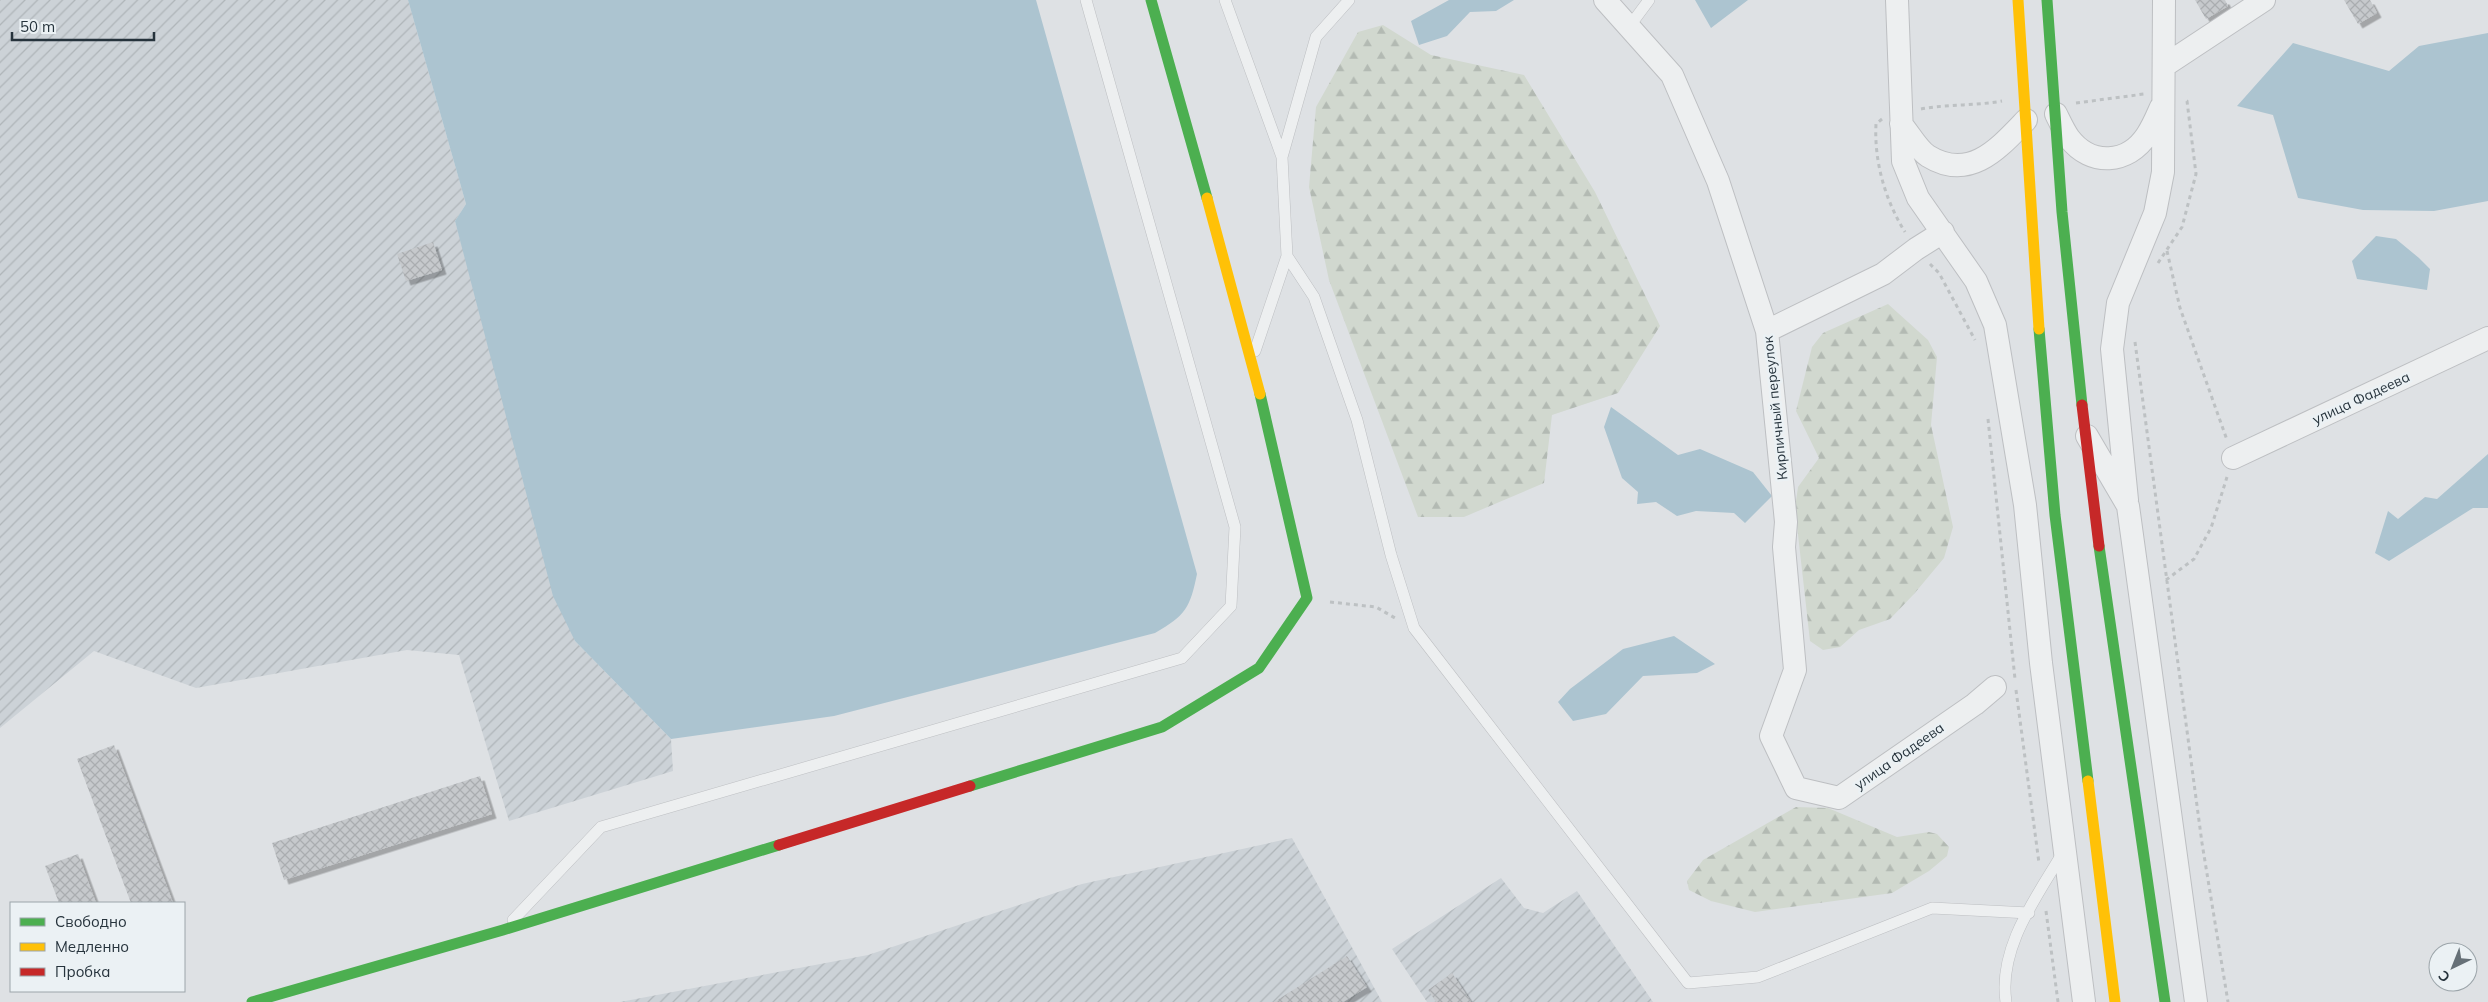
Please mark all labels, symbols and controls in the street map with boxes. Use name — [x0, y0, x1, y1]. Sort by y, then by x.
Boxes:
scale bar — [12, 10, 155, 42]
text: 50 m — [20, 17, 55, 36]
street label: Кирпичный переулок — [1758, 335, 1792, 481]
street label: улица Фадеева — [2309, 368, 2413, 428]
street label: улица Фадеева — [1851, 718, 1947, 794]
legend — [10, 902, 185, 992]
text: Свободно — [55, 912, 127, 931]
text: Медленно — [55, 937, 129, 956]
north arrow — [2428, 942, 2478, 992]
text: Пробка — [55, 962, 110, 981]
text: С — [2434, 967, 2454, 986]

